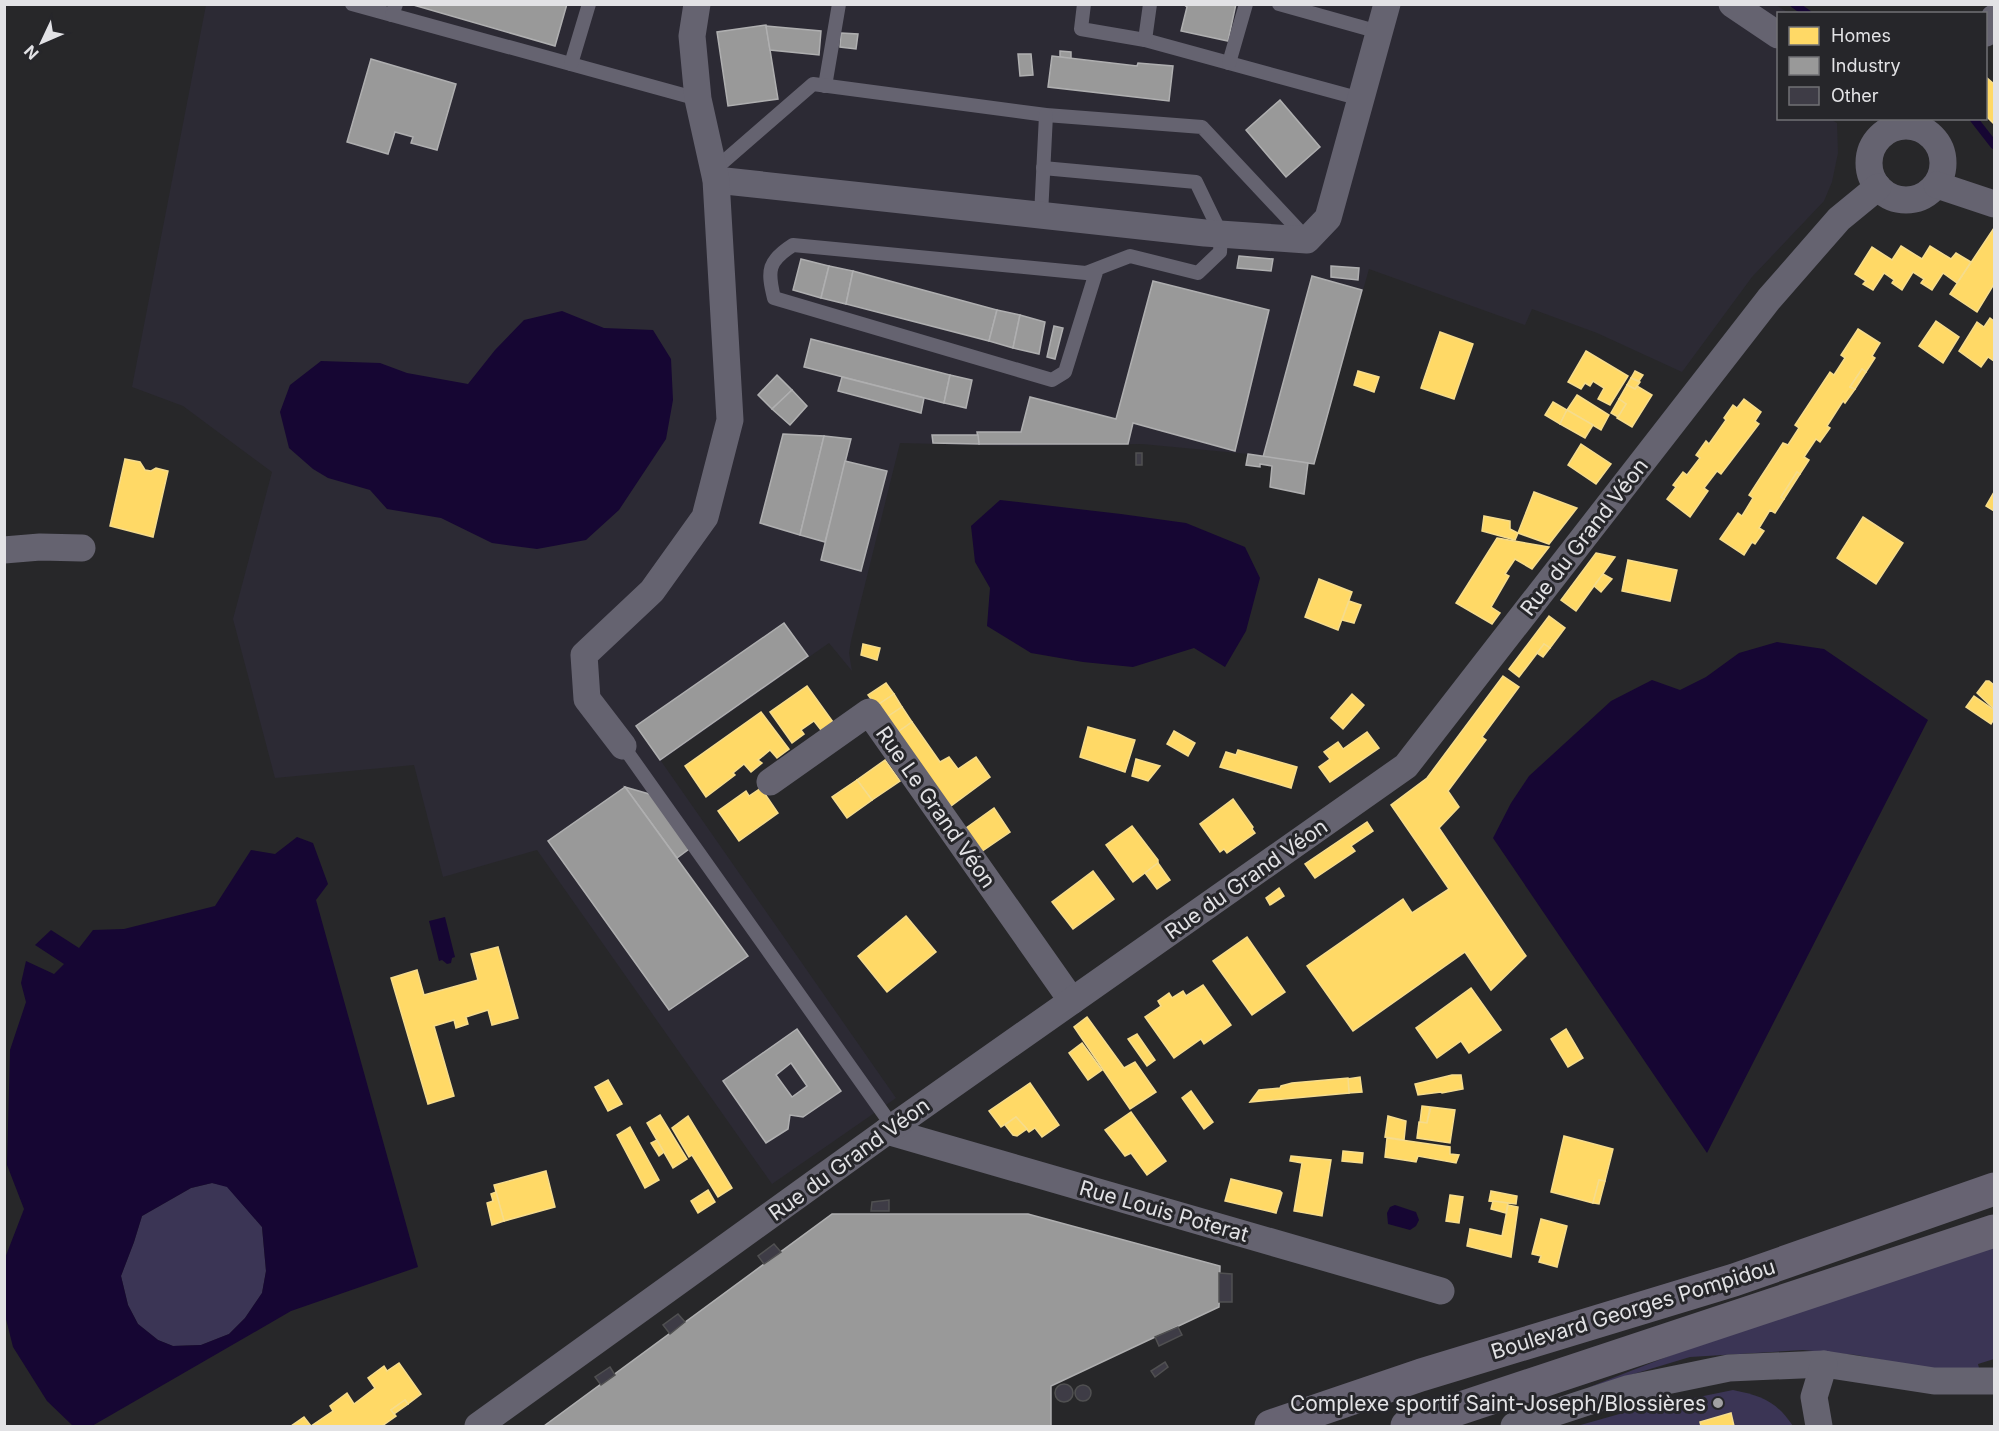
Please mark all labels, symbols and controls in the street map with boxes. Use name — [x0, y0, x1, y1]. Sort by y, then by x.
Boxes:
north arrow — [12, 12, 72, 72]
legend — [1777, 12, 1987, 120]
text: Homes — [1831, 25, 1891, 46]
text: N — [20, 41, 43, 64]
text: Industry — [1831, 55, 1901, 76]
text: Other — [1831, 85, 1879, 106]
street label: Rue du Grand Véon — [1515, 453, 1653, 621]
street label: Rue Le Grand Véon — [871, 721, 1001, 893]
street label: Rue du Grand Véon — [1160, 814, 1332, 944]
street label: Rue du Grand Véon — [764, 1092, 934, 1226]
street label: Rue Louis Poterat — [1077, 1175, 1251, 1247]
street label: Boulevard Georges Pompidou — [1488, 1254, 1778, 1364]
place label: Complexe sportif Saint-Joseph/Blossières — [1290, 1391, 1706, 1416]
marker: Complexe sportif Saint-Joseph/Blossières — [1711, 1396, 1725, 1410]

